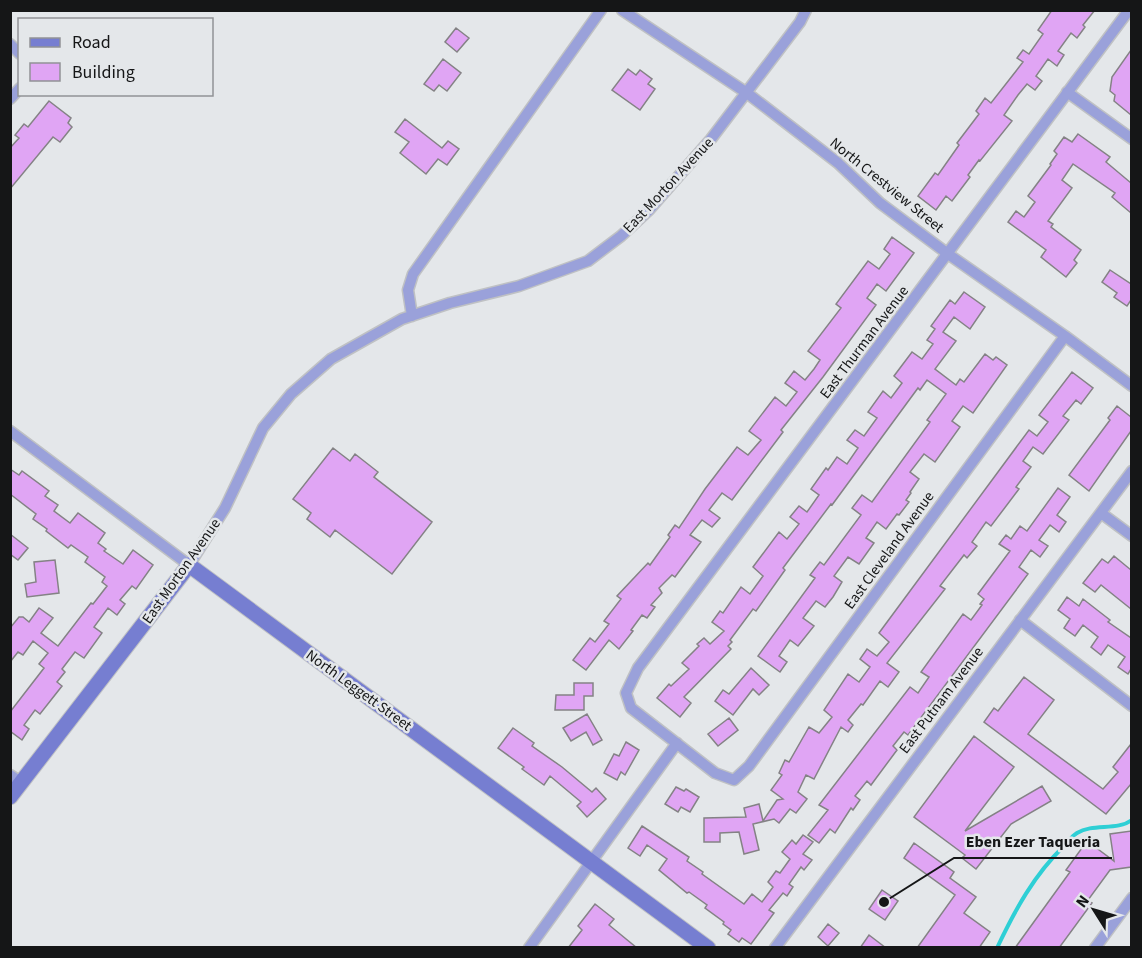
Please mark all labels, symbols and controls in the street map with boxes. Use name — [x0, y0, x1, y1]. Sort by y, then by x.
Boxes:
legend — [18, 18, 213, 96]
text: Road — [72, 30, 111, 55]
text: Building — [72, 60, 135, 85]
street label: East Morton Avenue — [618, 133, 718, 238]
street label: North Crestview Street — [825, 133, 948, 238]
street label: East Thurman Avenue — [815, 281, 914, 403]
street label: East Cleveland Avenue — [839, 487, 939, 613]
street label: East Morton Avenue — [137, 514, 226, 628]
street label: East Putnam Avenue — [894, 643, 989, 758]
street label: North Leggett Street — [301, 645, 416, 736]
callout: Eben Ezer Taqueria — [954, 824, 1112, 858]
text: Eben Ezer Taqueria — [966, 831, 1100, 853]
north arrow — [1064, 880, 1124, 940]
text: N — [1071, 891, 1095, 912]

